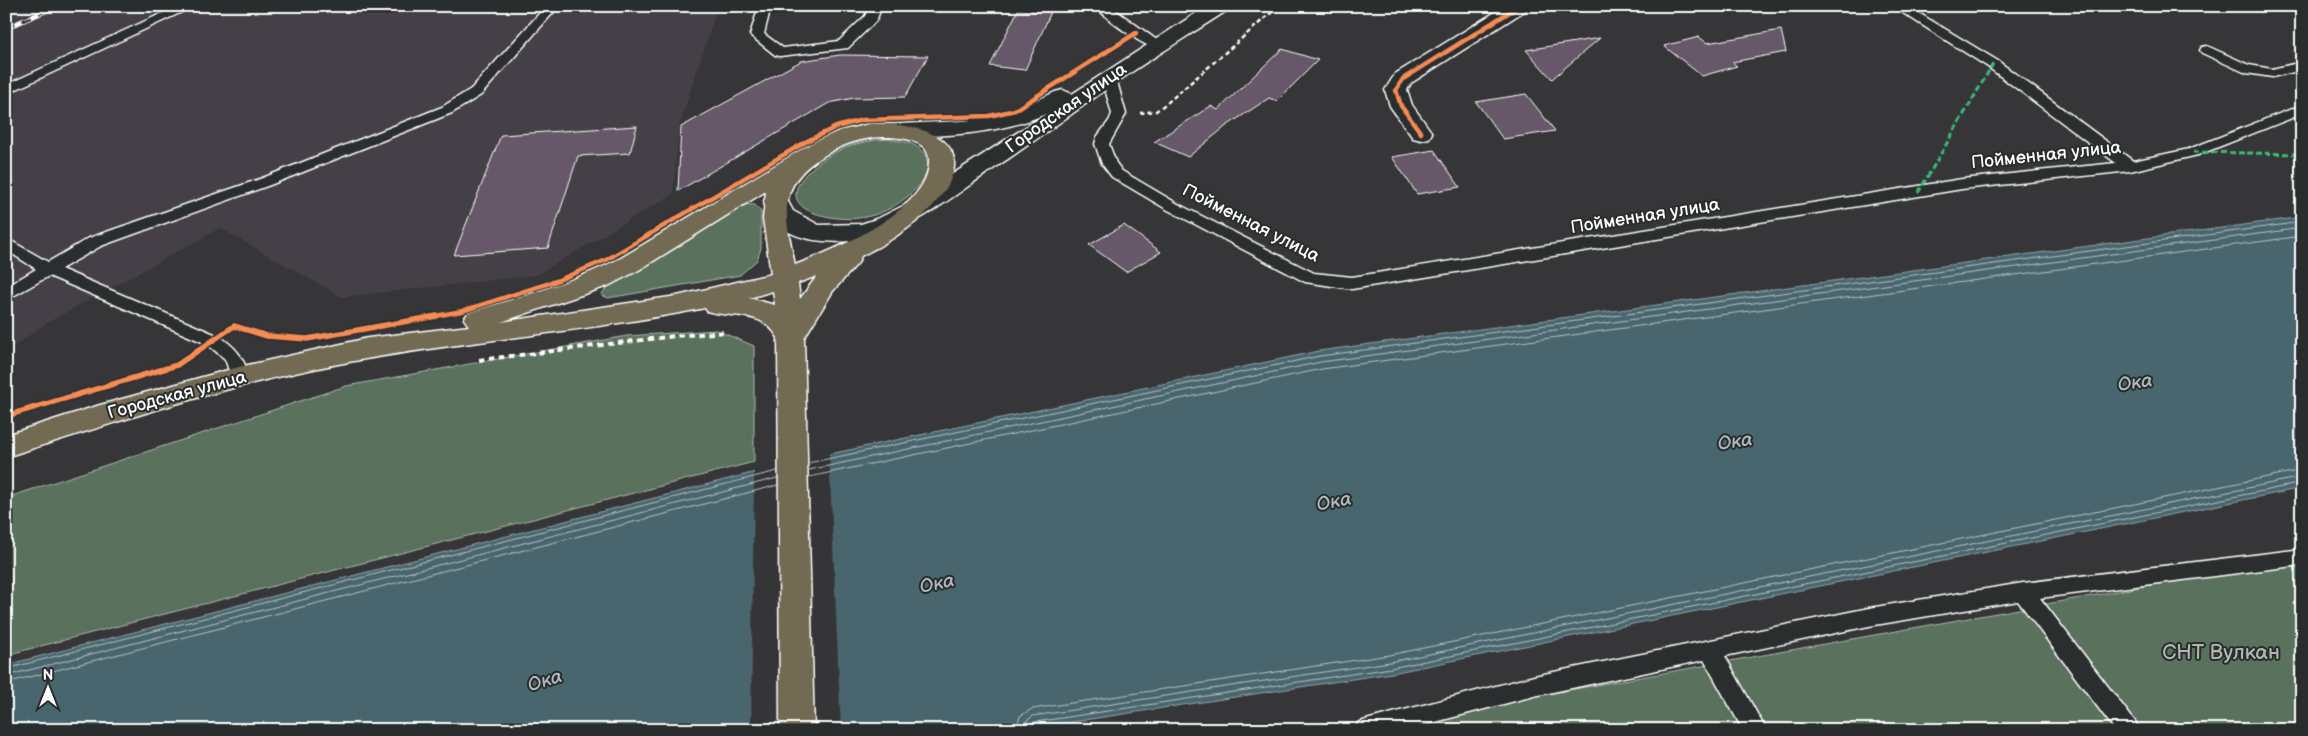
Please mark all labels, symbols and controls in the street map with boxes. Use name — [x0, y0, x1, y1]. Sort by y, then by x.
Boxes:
street label: Городская улица — [1002, 58, 1131, 158]
street label: Пойменная улица — [1970, 137, 2122, 173]
street label: Пойменная улица — [1179, 179, 1323, 267]
street label: Пойменная улица — [1569, 194, 1721, 238]
street label: Городская улица — [105, 366, 249, 424]
water label: Ока — [2116, 369, 2154, 397]
water label: Ока — [1716, 428, 1754, 456]
water label: Ока — [1315, 487, 1353, 517]
water label: Ока — [917, 569, 957, 599]
park label: СНТ Вулкан — [2162, 640, 2280, 665]
north arrow — [22, 664, 72, 714]
water label: Ока — [525, 665, 565, 697]
text: N — [43, 667, 53, 684]

